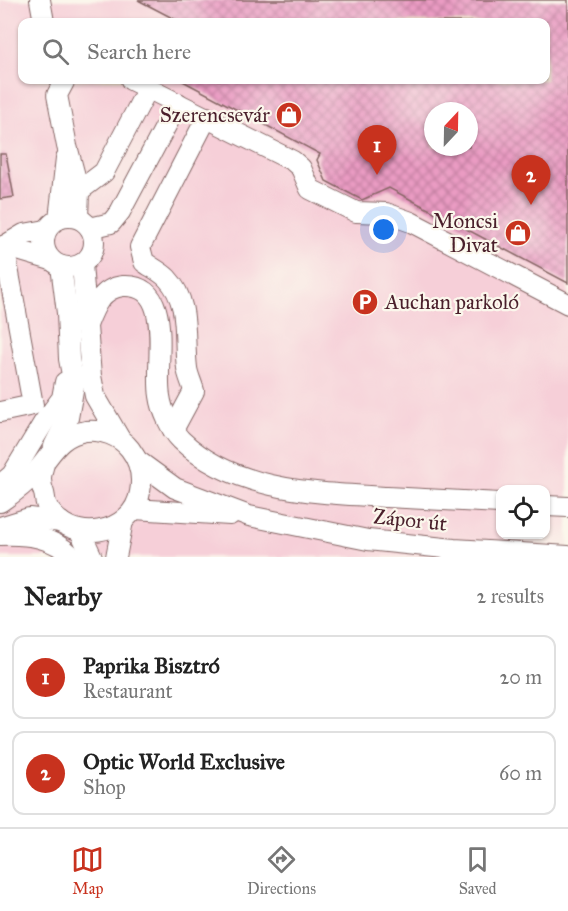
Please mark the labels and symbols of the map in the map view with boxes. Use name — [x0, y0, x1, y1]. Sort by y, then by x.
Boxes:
shop icon: Szerencsevár — [274, 100, 304, 130]
place label: Szerencsevár — [160, 102, 270, 128]
north arrow — [424, 102, 478, 156]
pin: 1 — [358, 126, 397, 175]
pin: 2 — [512, 156, 550, 205]
place label: Moncsi Divat — [432, 208, 499, 258]
your location — [369, 215, 398, 244]
shop icon: Moncsi Divat — [503, 218, 533, 248]
parking icon: Auchan parkoló — [350, 287, 380, 317]
place label: Auchan parkoló — [384, 289, 519, 315]
street label: Zápor út — [372, 503, 449, 537]

